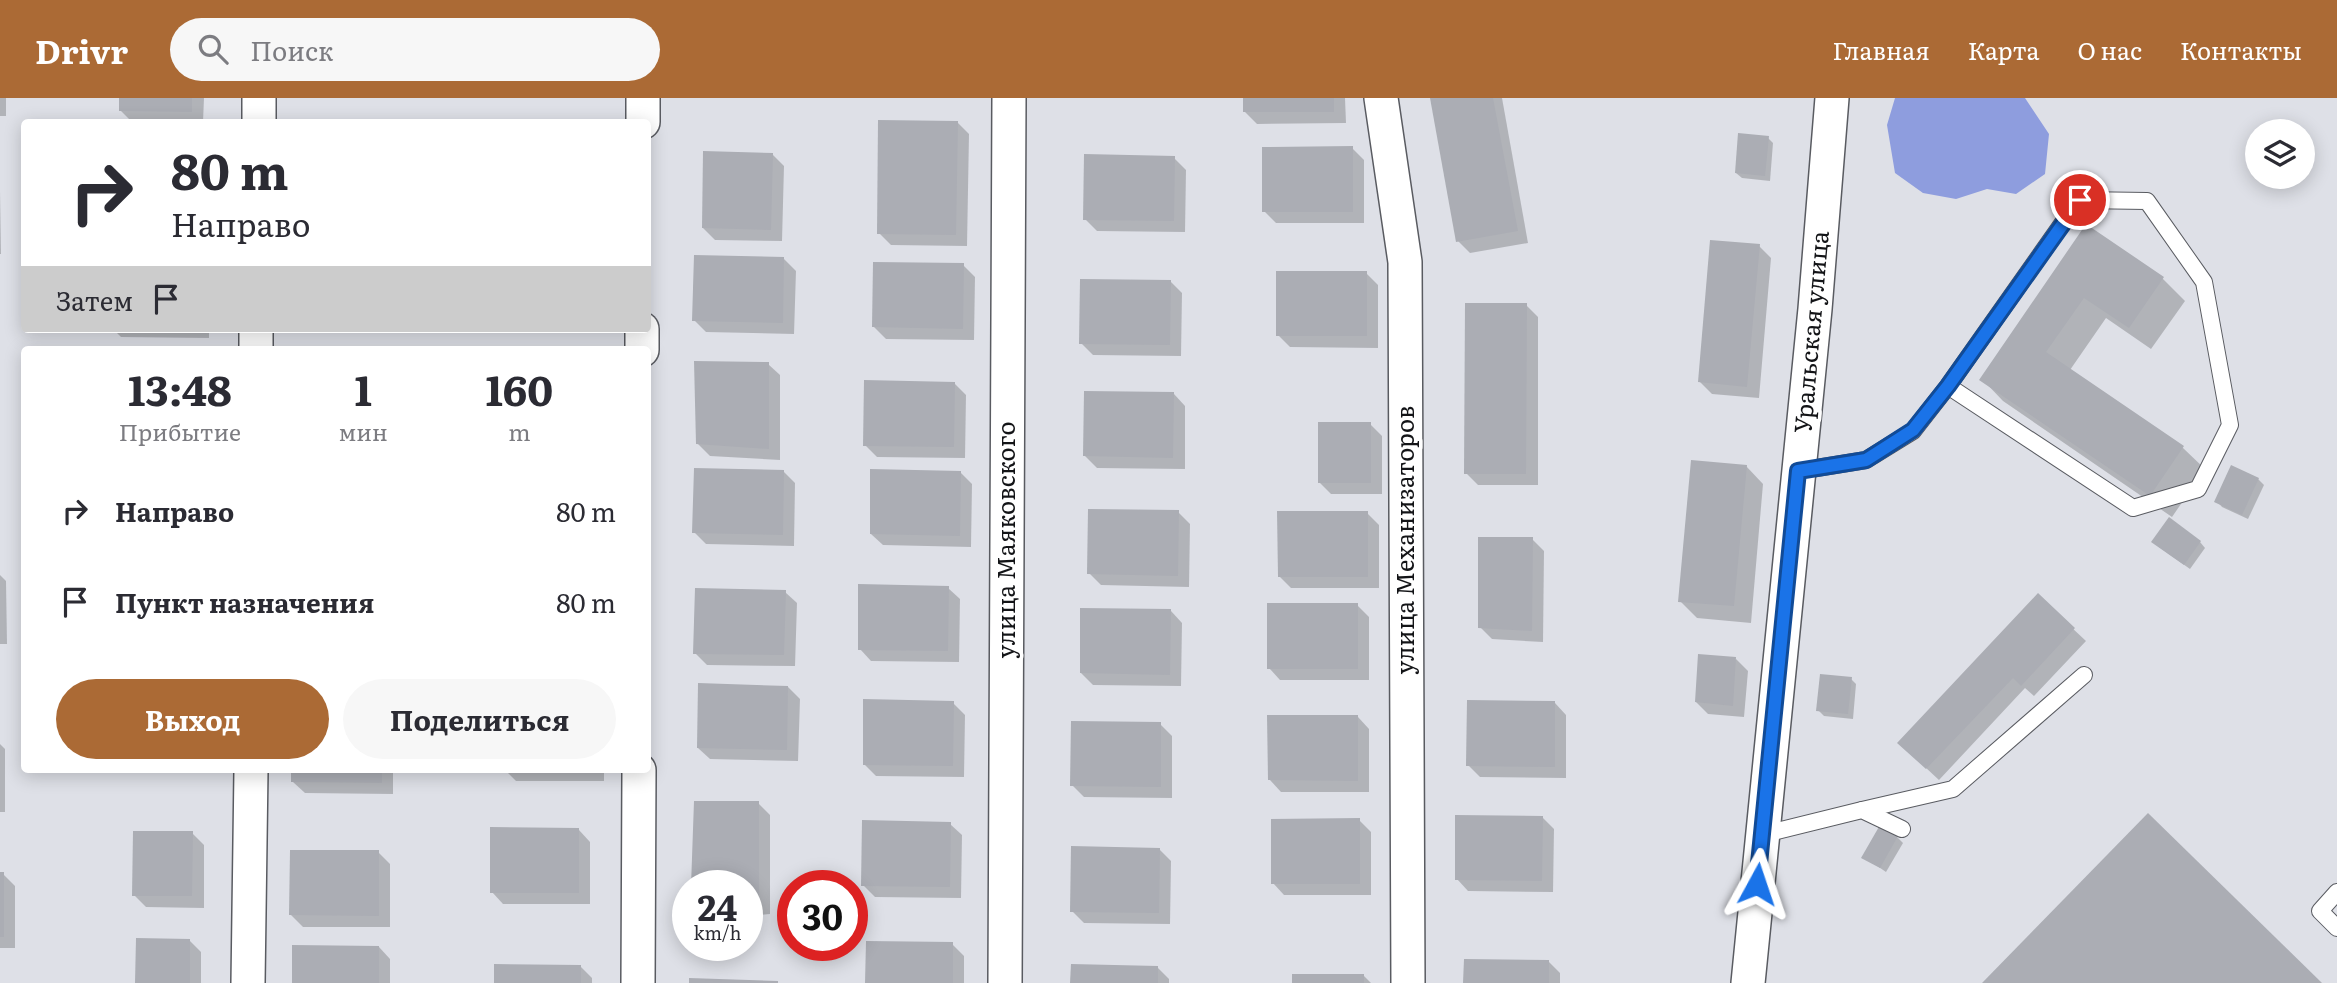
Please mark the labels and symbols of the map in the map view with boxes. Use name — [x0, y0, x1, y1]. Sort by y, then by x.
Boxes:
pin — [2050, 170, 2110, 230]
street label: Уральская улица — [1783, 229, 1836, 434]
street label: улица Механизаторов — [1386, 406, 1421, 674]
street label: улица Маяковского — [987, 422, 1022, 659]
position arrow — [1720, 847, 1794, 921]
speed limit sign: 30 — [777, 870, 868, 961]

